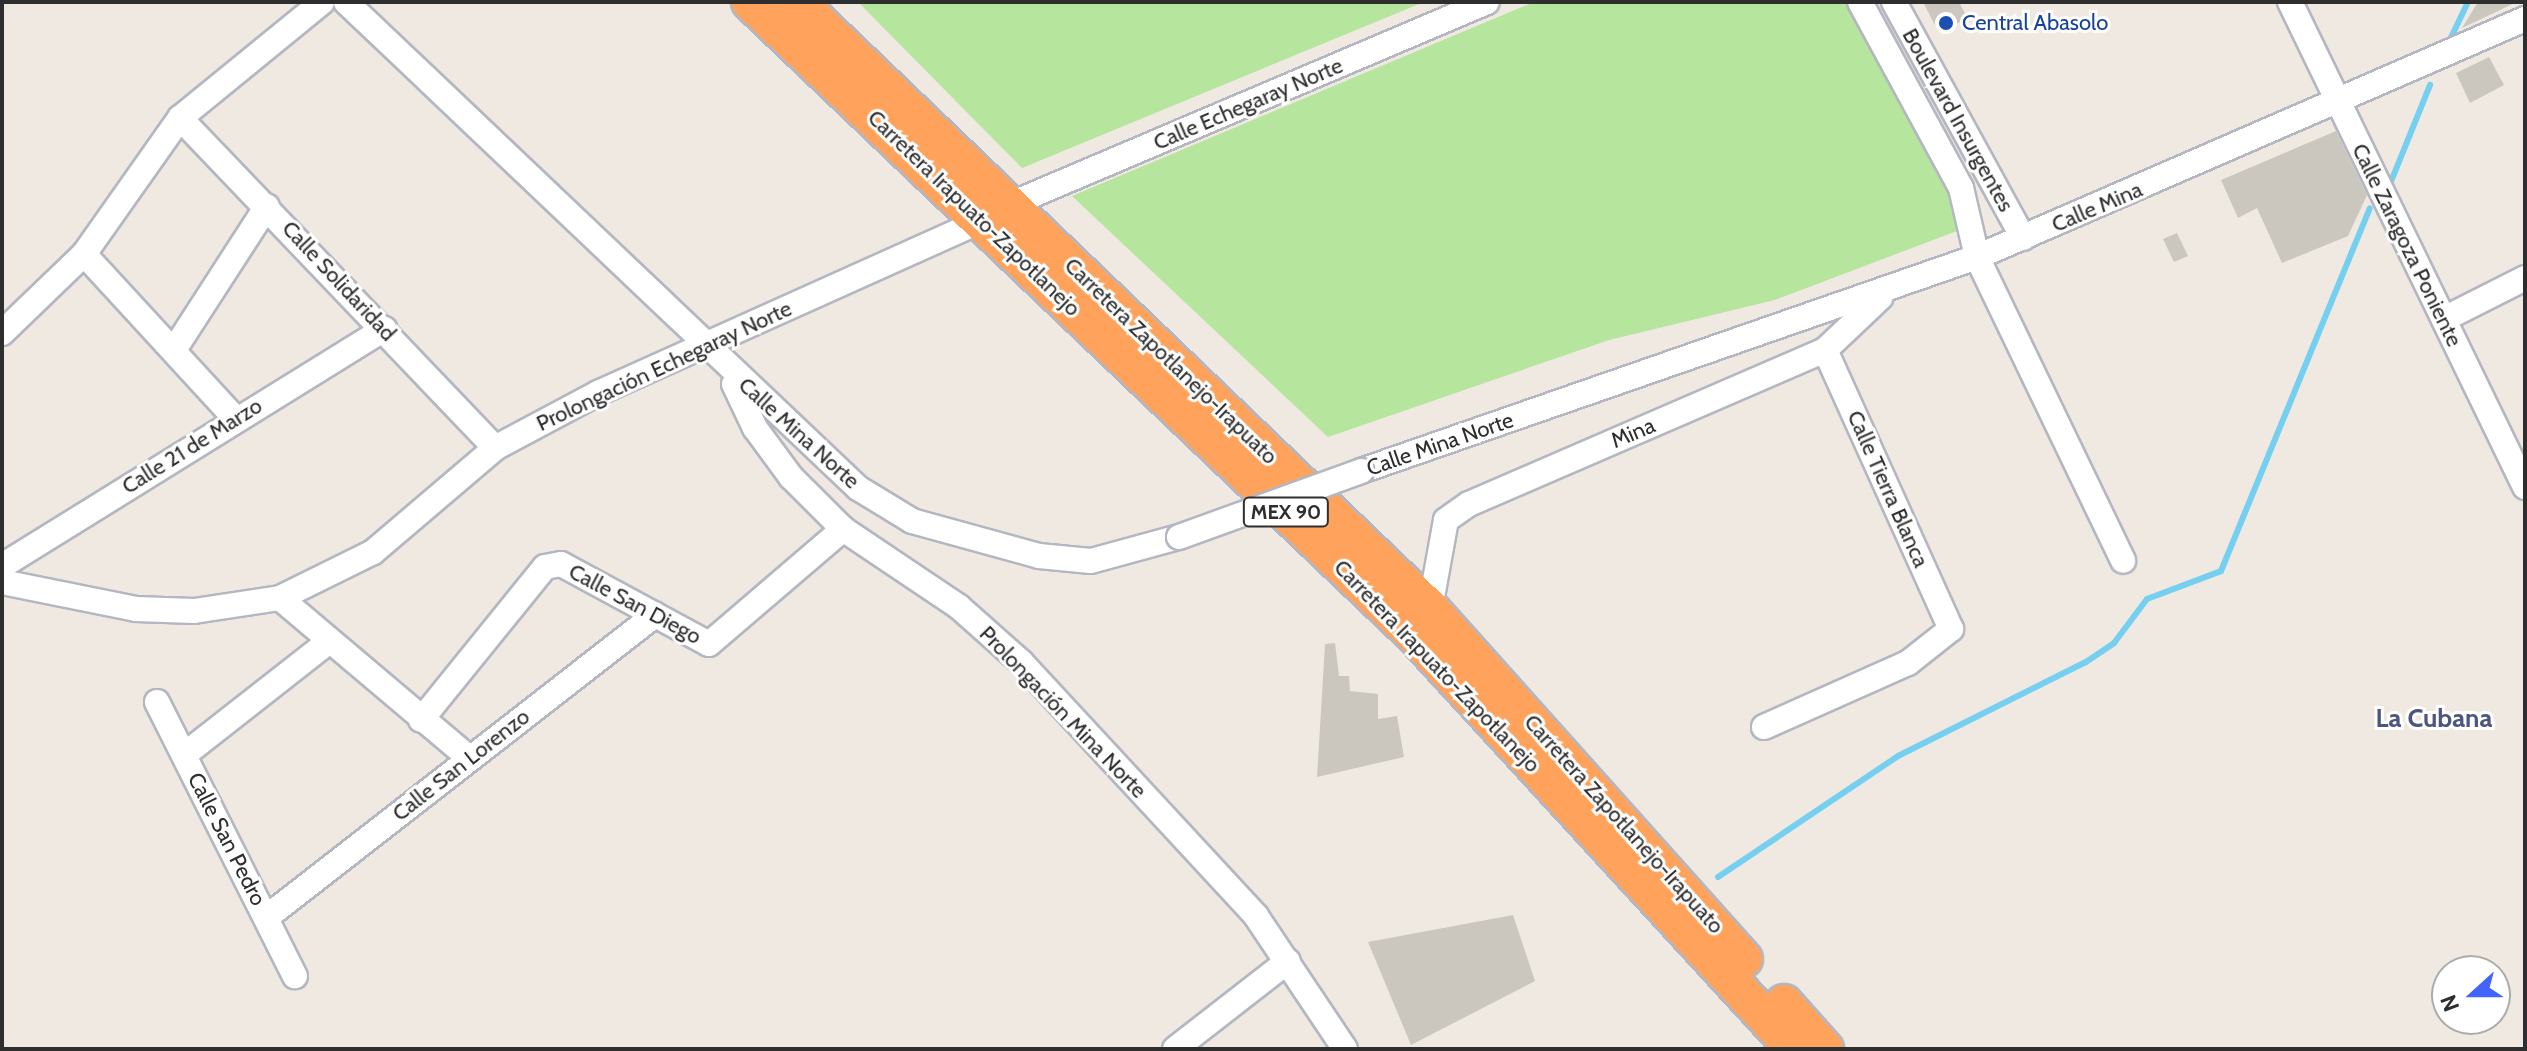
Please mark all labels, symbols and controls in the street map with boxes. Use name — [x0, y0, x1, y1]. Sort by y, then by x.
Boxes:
place label: Central Abasolo — [1962, 10, 2108, 36]
marker: Central Abasolo — [1937, 14, 1955, 32]
street label: Boulevard Insurgentes — [1897, 24, 2019, 216]
street label: Calle Echegaray Norte — [1149, 52, 1347, 156]
street label: Carretera Irapuato-Zapotlanejo — [862, 104, 1086, 322]
street label: Calle Zaragoza Poniente — [2346, 139, 2468, 351]
street label: Calle Mina — [2048, 176, 2146, 238]
street label: Calle Solidaridad — [277, 215, 401, 347]
street label: Carretera Zapotlanejo-Irapuato — [1059, 252, 1283, 470]
street label: Prolongación Echegaray Norte — [532, 295, 796, 437]
street label: Calle Mina Norte — [733, 372, 865, 494]
street label: Calle 21 de Marzo — [117, 392, 267, 500]
street label: Calle Tierra Blanca — [1842, 406, 1934, 572]
street label: Calle Mina Norte — [1363, 407, 1517, 481]
street label: Mina — [1607, 412, 1659, 454]
road number: MEX 90 — [1242, 496, 1330, 528]
street label: Carretera Irapuato-Zapotlanejo — [1328, 554, 1546, 778]
street label: Calle San Diego — [564, 558, 706, 650]
street label: Prolongación Mina Norte — [974, 620, 1152, 804]
street label: Calle San Lorenzo — [387, 703, 535, 827]
district label: La Cubana — [2376, 703, 2492, 735]
street label: Carretera Zapotlanejo-Irapuato — [1519, 709, 1729, 939]
street label: Calle San Pedro — [182, 768, 272, 910]
north arrow — [2431, 955, 2511, 1035]
text: N — [2435, 991, 2465, 1015]

